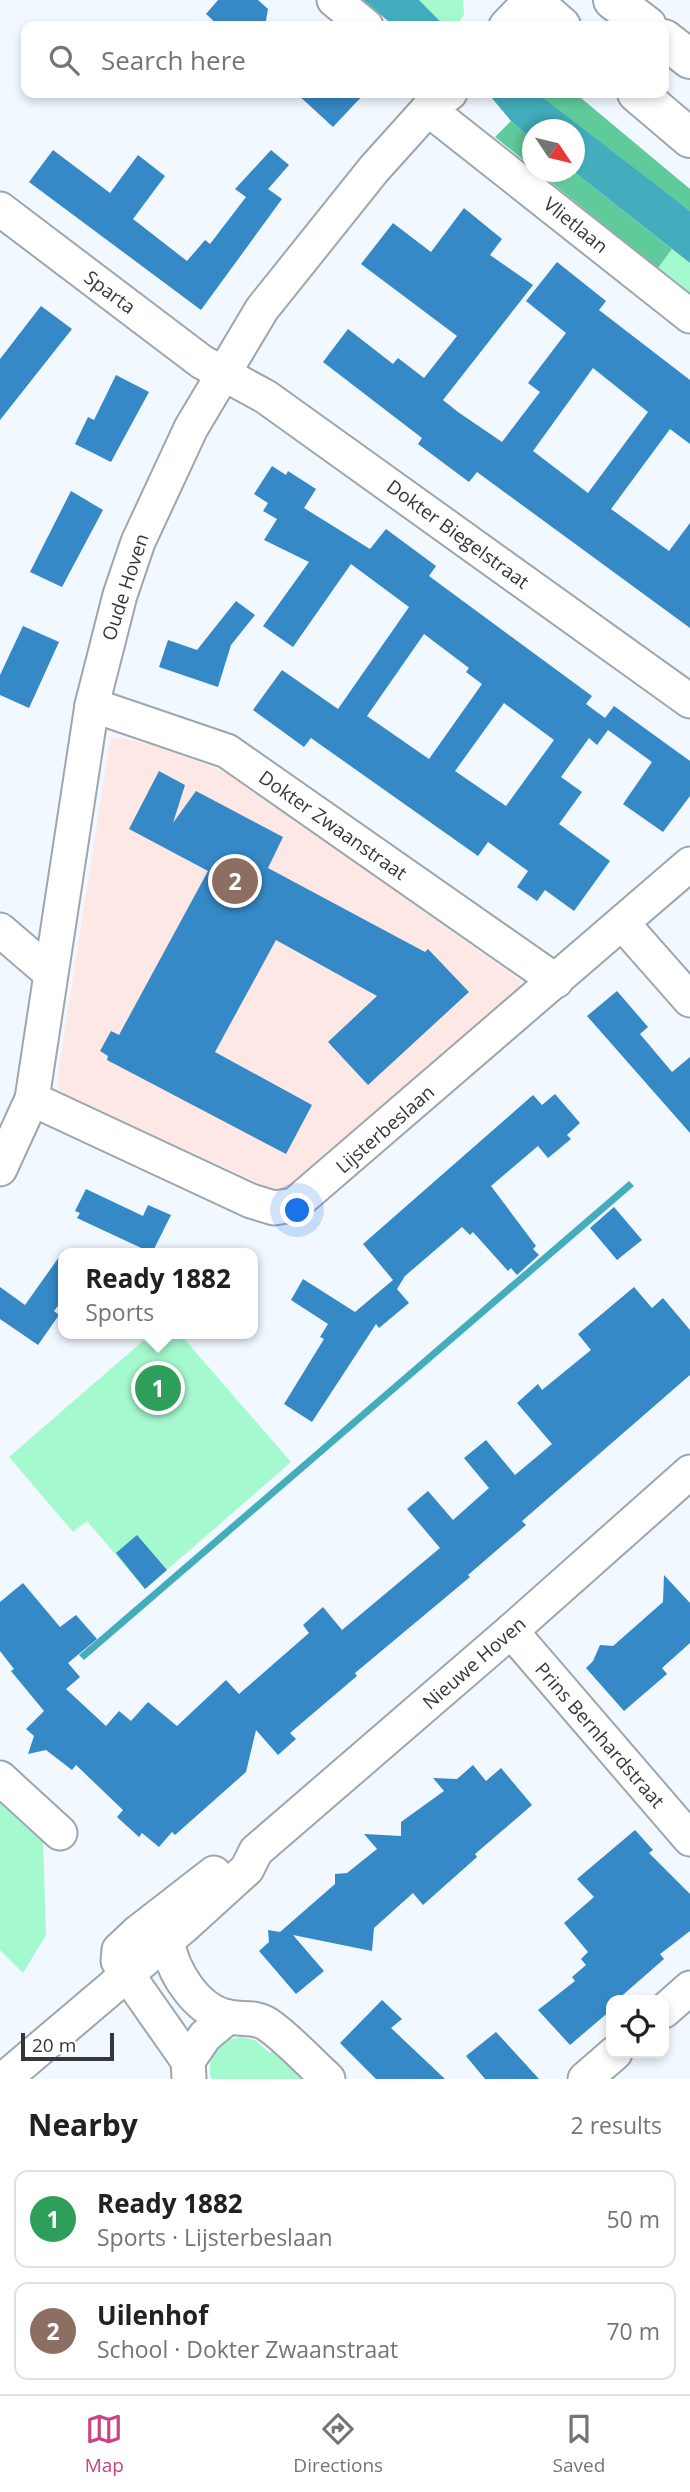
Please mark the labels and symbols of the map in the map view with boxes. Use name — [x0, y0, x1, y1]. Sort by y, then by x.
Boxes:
north arrow — [522, 119, 585, 182]
street label: Vlietlaan — [538, 191, 614, 259]
street label: Sparta — [79, 264, 141, 320]
street label: Dokter Biegelstraat — [381, 473, 535, 595]
street label: Oude Hoven — [95, 530, 155, 644]
street label: Dokter Zwaanstraat — [254, 764, 412, 886]
pin: 2 — [212, 855, 258, 907]
street label: Lijsterbeslaan — [330, 1079, 440, 1179]
your location — [280, 1193, 314, 1227]
pin: 1 — [135, 1362, 181, 1414]
street label: Nieuwe Hoven — [417, 1611, 531, 1715]
street label: Prins Bernhardstraat — [529, 1657, 671, 1814]
scale bar — [21, 2030, 114, 2062]

